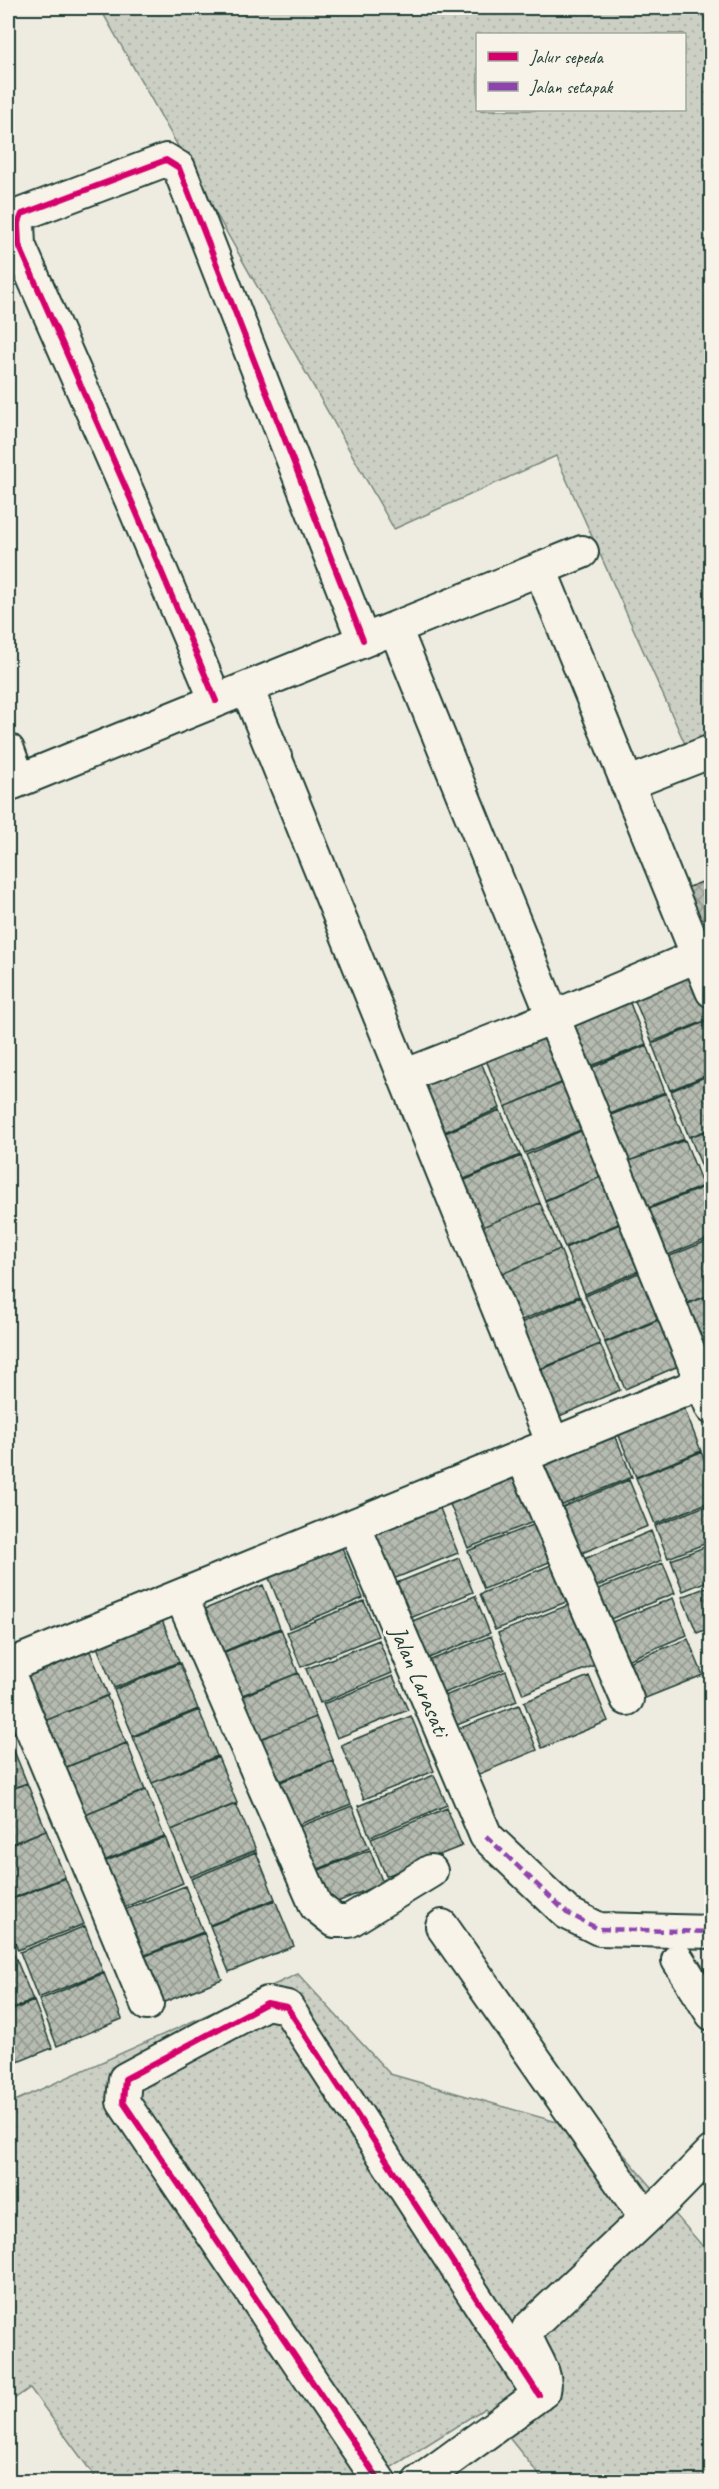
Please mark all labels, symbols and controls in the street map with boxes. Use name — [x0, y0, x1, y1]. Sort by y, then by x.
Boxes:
legend — [476, 33, 686, 111]
text: Jalur sepeda — [529, 46, 604, 68]
text: Jalan setapak — [529, 76, 614, 98]
street label: Jalan Larasati — [383, 1620, 458, 1744]

